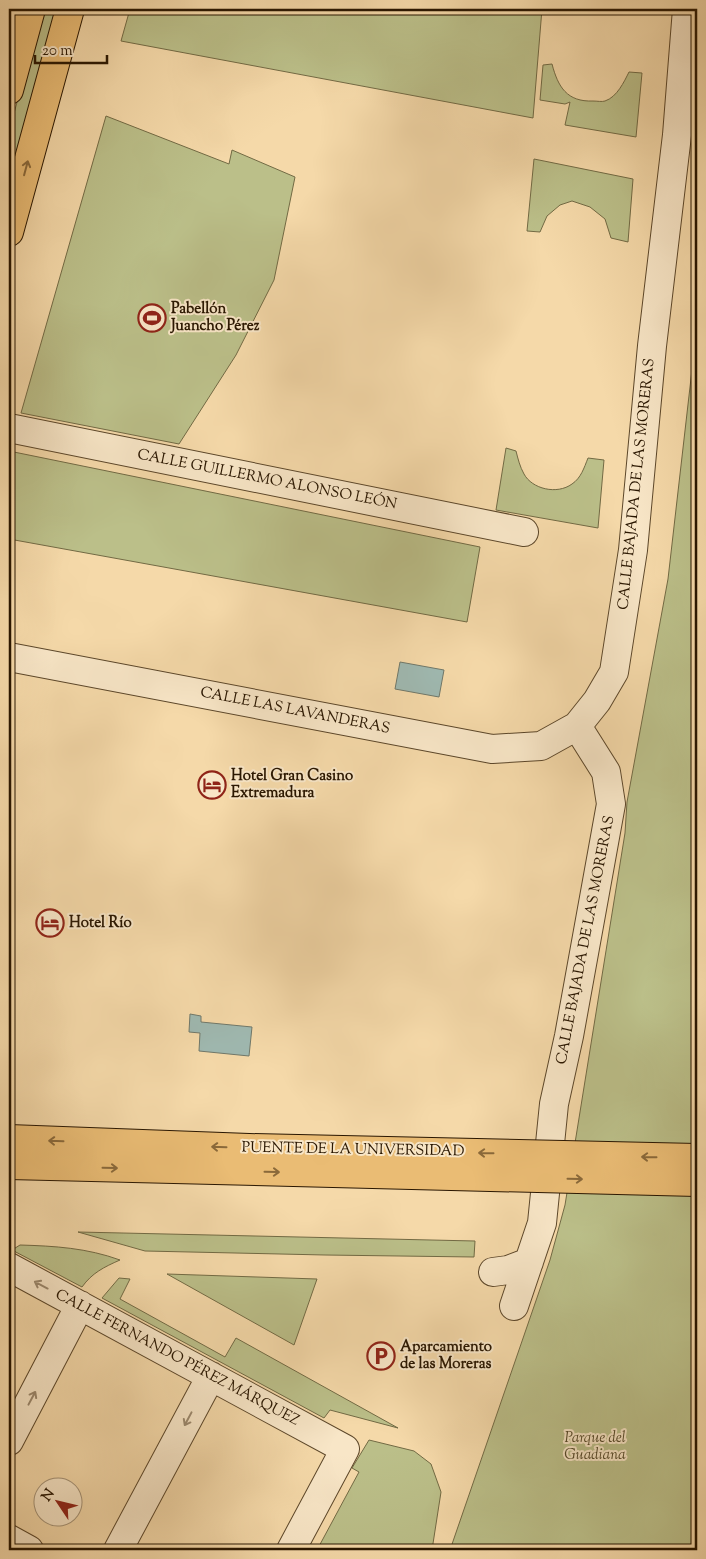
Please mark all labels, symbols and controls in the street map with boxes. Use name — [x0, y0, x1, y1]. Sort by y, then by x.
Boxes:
scale bar — [35, 32, 108, 64]
text: 20 m — [42, 41, 73, 62]
one-way arrow — [22, 160, 32, 176]
place label: Pabellón Juancho Pérez — [170, 299, 260, 337]
sports icon: Pabellón Juancho Pérez — [137, 303, 167, 333]
street label: CALLE BAJADA DE LAS MORERAS — [613, 357, 661, 611]
street label: CALLE GUILLERMO ALONSO LEÓN — [135, 443, 399, 516]
street label: CALLE LAS LAVANDERAS — [198, 682, 392, 740]
place label: Hotel Gran Casino Extremadura — [231, 766, 353, 804]
hotel icon: Hotel Gran Casino Extremadura — [197, 770, 227, 800]
street label: CALLE BAJADA DE LAS MORERAS — [552, 814, 620, 1066]
hotel icon: Hotel Río — [35, 908, 65, 938]
place label: Hotel Río — [69, 913, 132, 934]
one-way arrow — [49, 1136, 65, 1145]
street label: PUENTE DE LA UNIVERSIDAD — [241, 1138, 465, 1162]
one-way arrow — [211, 1142, 227, 1151]
one-way arrow — [478, 1149, 494, 1158]
one-way arrow — [641, 1152, 657, 1162]
one-way arrow — [102, 1163, 118, 1172]
one-way arrow — [264, 1167, 280, 1176]
one-way arrow — [566, 1174, 583, 1184]
one-way arrow — [34, 1279, 49, 1289]
street label: CALLE FERNANDO PÉREZ MÁRQUEZ — [51, 1284, 304, 1432]
place label: Aparcamiento de las Moreras — [400, 1337, 492, 1375]
parking icon: Aparcamiento de las Moreras — [366, 1341, 396, 1371]
one-way arrow — [27, 1391, 37, 1406]
one-way arrow — [183, 1412, 193, 1427]
park label: Parque del Guadiana — [564, 1428, 626, 1466]
north arrow — [32, 1476, 82, 1526]
text: N — [38, 1485, 60, 1506]

